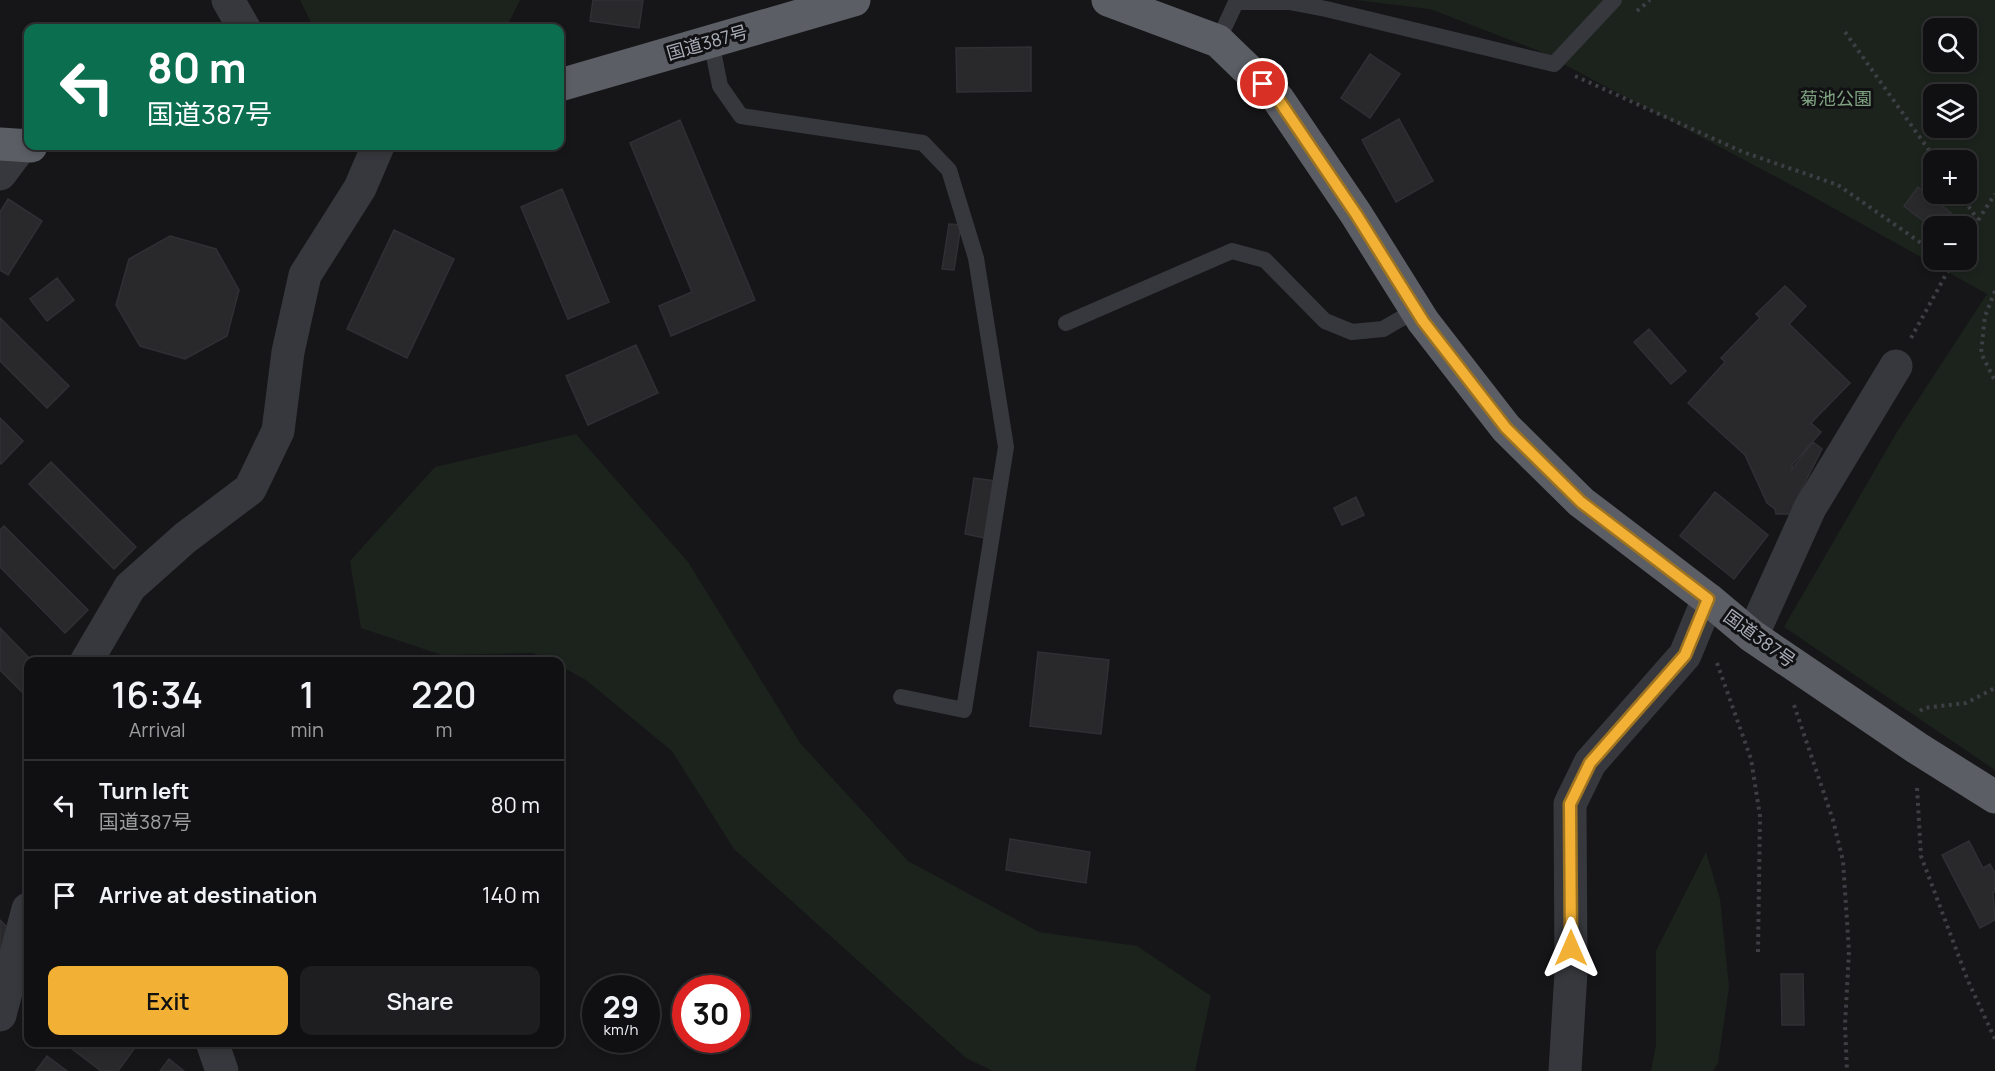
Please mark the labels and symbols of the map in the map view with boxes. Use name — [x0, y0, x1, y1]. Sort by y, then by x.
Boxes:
street label: 国道387号 — [664, 19, 750, 65]
pin — [1237, 58, 1288, 109]
park label: 菊池公園 — [1800, 86, 1872, 110]
street label: 国道387号 — [1719, 604, 1801, 672]
position arrow — [1539, 916, 1603, 980]
speed limit sign: 30 — [672, 975, 750, 1053]

